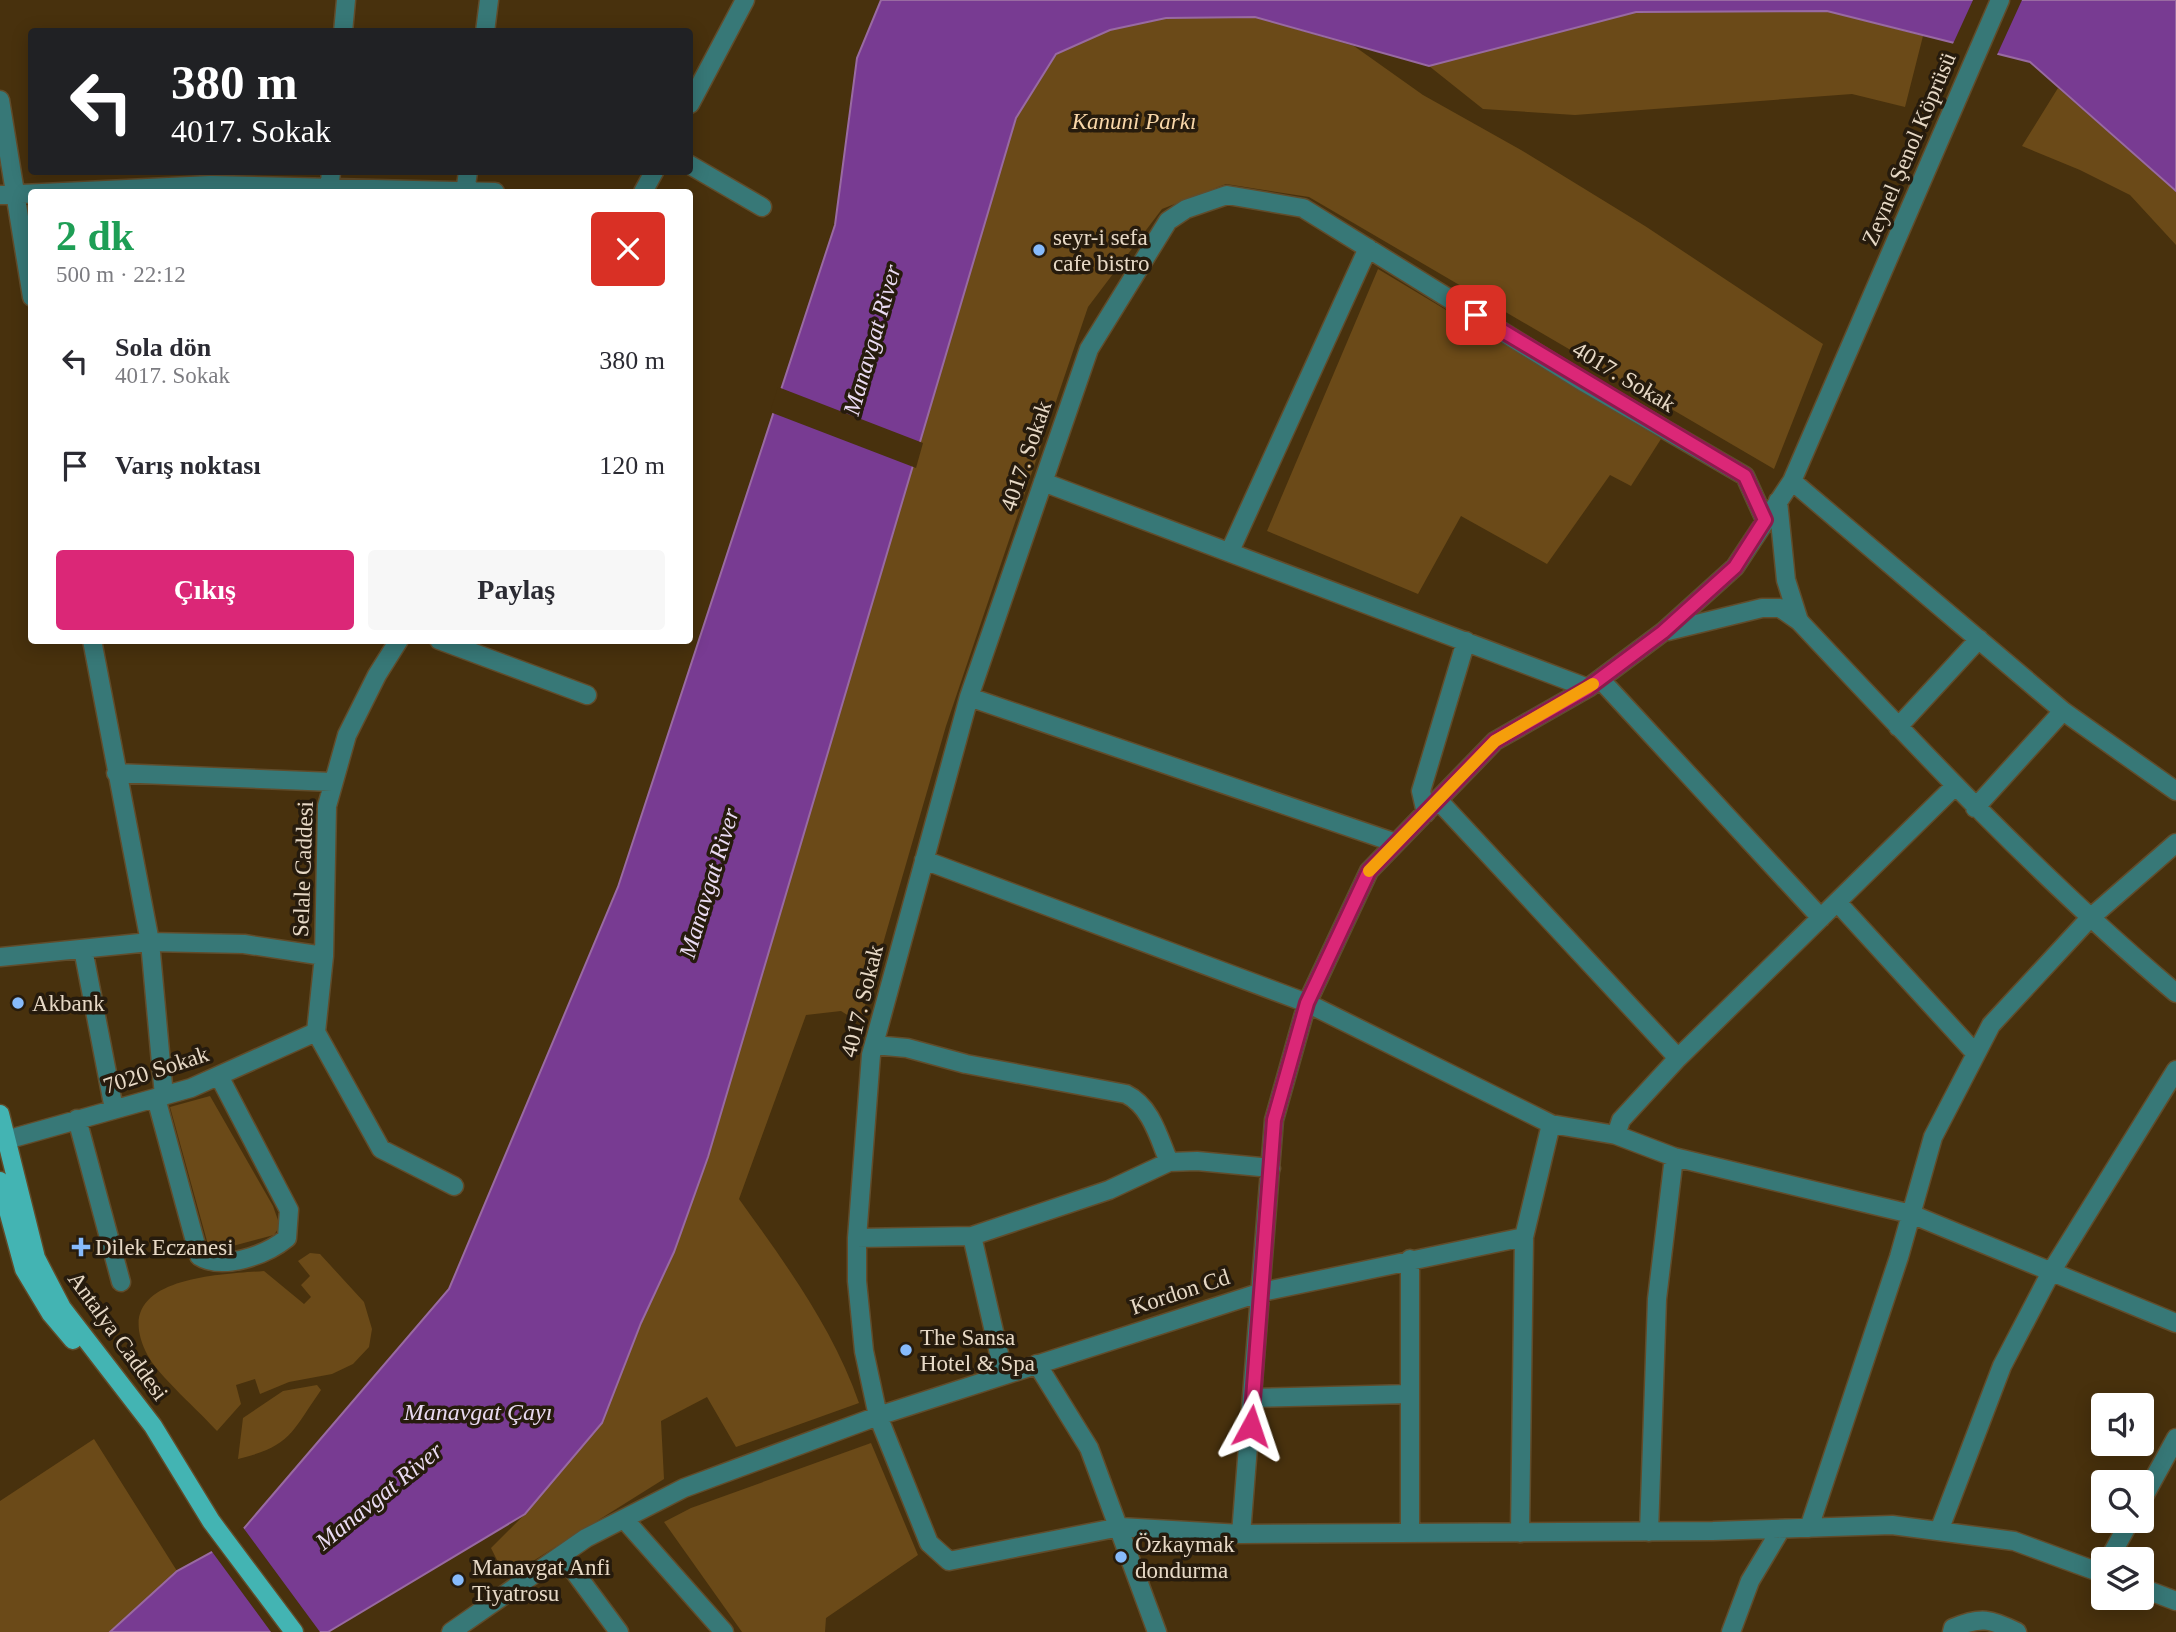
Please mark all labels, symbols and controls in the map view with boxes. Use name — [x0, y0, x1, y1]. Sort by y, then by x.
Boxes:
street label: Zeynel Şenol Köprüsü — [1857, 48, 1961, 249]
text: 380 m — [171, 55, 298, 110]
icon: left — [56, 56, 147, 147]
park label: Kanuni Parkı — [1071, 109, 1196, 134]
text: 4017. Sokak — [171, 113, 331, 149]
button: close — [591, 212, 665, 286]
text: 2 dk — [56, 213, 134, 259]
place label: seyr-i sefa cafe bistro — [1053, 225, 1149, 276]
marker: seyr-i sefa cafe bistro — [1031, 242, 1047, 258]
water label: Manavgat River — [838, 261, 906, 419]
text: 500 m · 22:12 — [56, 262, 186, 287]
pin — [1446, 285, 1506, 345]
icon: arrive — [1457, 296, 1495, 334]
text: Sola dön — [115, 333, 211, 362]
street label: 4017. Sokak — [1568, 337, 1680, 418]
icon: left — [56, 342, 94, 380]
text: 380 m — [599, 346, 665, 375]
text: 4017. Sokak — [115, 363, 230, 388]
street label: 4017. Sokak — [995, 397, 1057, 514]
icon: arrive — [56, 447, 94, 485]
text: Varış noktası — [115, 451, 261, 480]
text: 120 m — [599, 451, 665, 480]
button: Çıkış — [56, 550, 354, 630]
button: Paylaş — [368, 550, 665, 630]
street label: Selale Caddesi — [288, 801, 318, 937]
water label: Manavgat River — [674, 804, 744, 962]
street label: 4017. Sokak — [836, 942, 888, 1060]
place label: Akbank — [32, 991, 105, 1016]
marker: Akbank — [10, 995, 26, 1011]
street label: 7020 Sokak — [100, 1041, 212, 1099]
place label: Dilek Eczanesi — [95, 1235, 234, 1260]
marker: Dilek Eczanesi — [73, 1239, 89, 1255]
street label: Kordon Cd — [1127, 1264, 1233, 1320]
street label: Antalya Caddesi — [63, 1267, 173, 1405]
place label: The Sansa Hotel & Spa — [920, 1325, 1035, 1376]
marker: The Sansa Hotel & Spa — [898, 1342, 914, 1358]
position arrow — [1214, 1389, 1288, 1463]
map controls — [2091, 1393, 2154, 1610]
button: sound — [2091, 1393, 2154, 1456]
water label: Manavgat Çayı — [403, 1399, 552, 1425]
water label: Manavgat River — [310, 1437, 448, 1556]
button: search — [2091, 1470, 2154, 1533]
place label: Özkaymak dondurma — [1135, 1532, 1235, 1583]
button: layers — [2091, 1547, 2154, 1610]
marker: Özkaymak dondurma — [1113, 1549, 1129, 1565]
place label: Manavgat Anfi Tiyatrosu — [472, 1555, 611, 1606]
marker: Manavgat Anfi Tiyatrosu — [450, 1572, 466, 1588]

